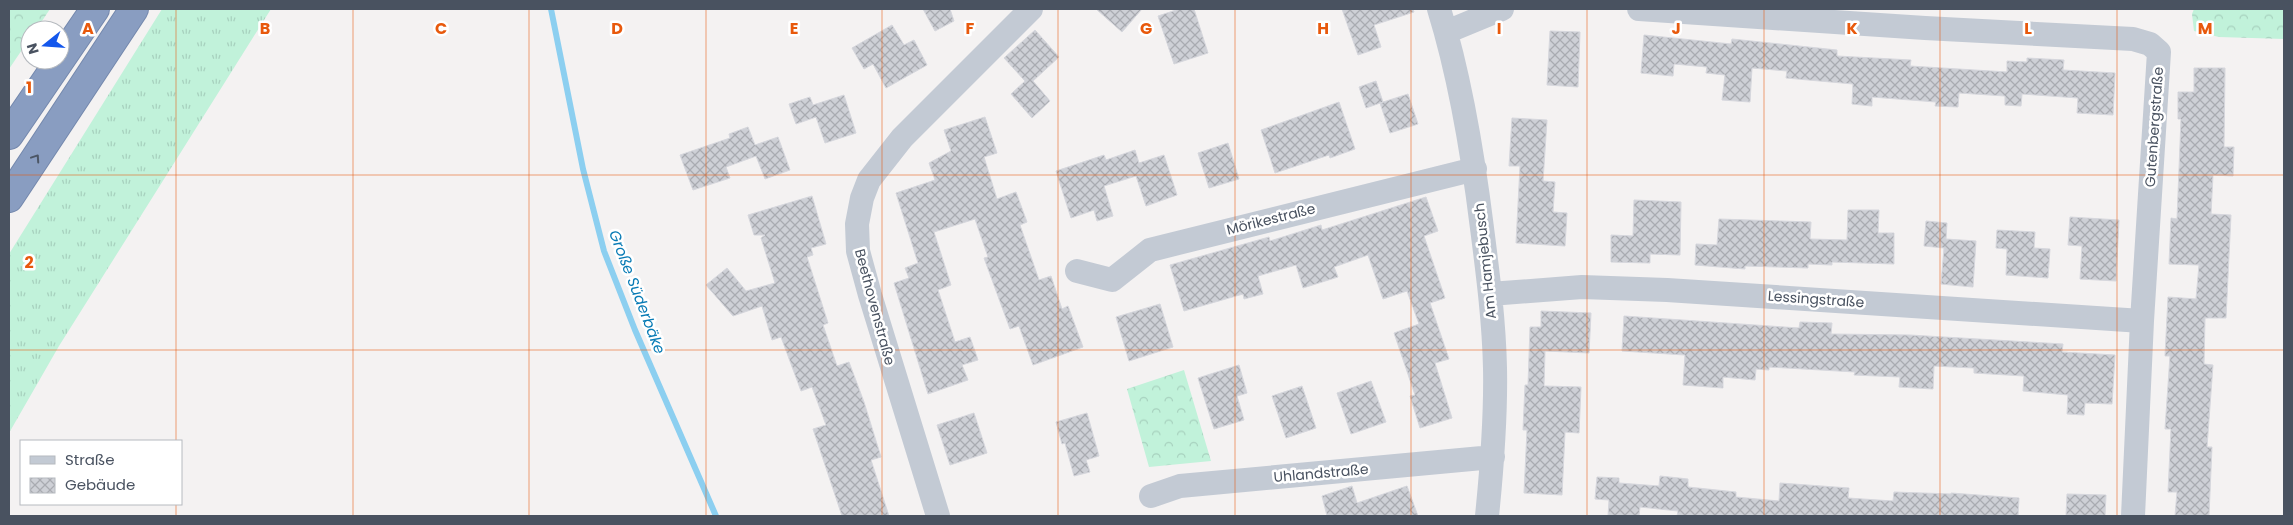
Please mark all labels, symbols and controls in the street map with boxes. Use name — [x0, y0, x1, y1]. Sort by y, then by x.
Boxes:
text: A — [82, 17, 94, 40]
text: B — [260, 17, 270, 40]
text: C — [435, 17, 447, 40]
text: D — [611, 17, 623, 40]
text: E — [790, 17, 798, 40]
text: F — [966, 17, 975, 40]
text: G — [1140, 17, 1152, 40]
text: H — [1317, 17, 1329, 40]
text: I — [1497, 17, 1501, 40]
text: J — [1671, 17, 1681, 40]
text: K — [1846, 17, 1858, 40]
text: L — [2024, 17, 2032, 40]
text: M — [2198, 17, 2212, 40]
north arrow — [20, 20, 70, 70]
text: N — [21, 41, 44, 57]
street label: Gutenbergstraße — [2140, 66, 2168, 188]
text: 1 — [26, 76, 32, 99]
one-way arrow — [30, 154, 39, 163]
street label: Mörikestraße — [1224, 198, 1318, 240]
street label: Am Hamjebusch — [1469, 202, 1501, 320]
water label: Große Süderbäke — [604, 227, 671, 357]
street label: Beethovenstraße — [850, 247, 900, 368]
text: 2 — [24, 251, 34, 274]
street label: Lessingstraße — [1767, 286, 1865, 312]
legend — [20, 440, 182, 505]
text: Straße — [65, 449, 115, 470]
street label: Uhlandstraße — [1273, 459, 1370, 487]
text: Gebäude — [65, 474, 135, 495]

